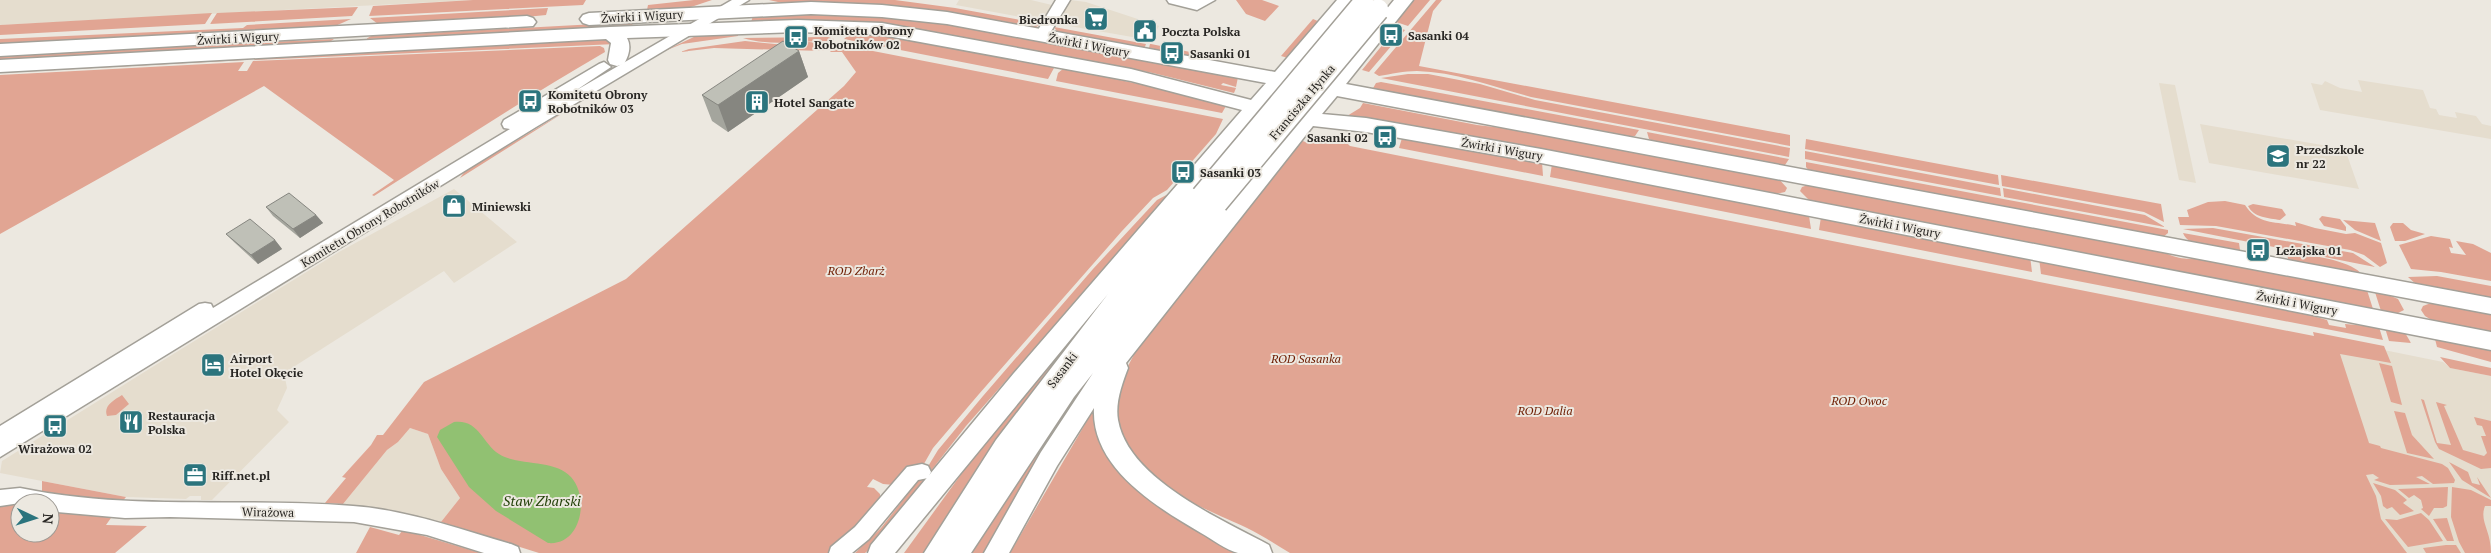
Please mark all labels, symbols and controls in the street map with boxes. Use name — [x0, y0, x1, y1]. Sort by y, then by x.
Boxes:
street label: Żwirki i Wigury — [601, 6, 684, 26]
supermarket icon: Biedronka — [1083, 6, 1109, 32]
place label: Biedronka — [1019, 12, 1078, 27]
public building icon: Poczta Polska — [1132, 18, 1158, 44]
bus stop icon: Sasanki 04 — [1378, 22, 1404, 48]
place label: Komitetu Obrony Robotników 02 — [814, 23, 914, 52]
bus stop icon: Komitetu Obrony Robotników 02 — [783, 24, 809, 50]
place label: Poczta Polska — [1162, 24, 1241, 39]
street label: Żwirki i Wigury — [197, 28, 280, 48]
place label: Sasanki 04 — [1408, 28, 1469, 43]
street label: Żwirki i Wigury — [1047, 30, 1132, 60]
bus stop icon: Sasanki 01 — [1159, 40, 1185, 66]
place label: Sasanki 01 — [1190, 46, 1251, 61]
street label: Franciszka Hynka — [1266, 61, 1338, 143]
place label: Komitetu Obrony Robotników 03 — [548, 87, 648, 116]
bus stop icon: Komitetu Obrony Robotników 03 — [517, 88, 543, 114]
building icon: Hotel Sangate — [744, 89, 770, 115]
place label: Hotel Sangate — [774, 95, 855, 110]
bus stop icon: Sasanki 02 — [1372, 124, 1398, 150]
place label: Sasanki 02 — [1307, 130, 1368, 145]
street label: Żwirki i Wigury — [1460, 134, 1545, 164]
place label: Przedszkole nr 22 — [2296, 142, 2365, 171]
school or university icon: Przedszkole nr 22 — [2265, 143, 2291, 169]
bus stop icon: Sasanki 03 — [1170, 159, 1196, 185]
place label: Sasanki 03 — [1200, 165, 1261, 180]
street label: Komitetu Obrony Robotników — [298, 176, 442, 270]
shop icon: Miniewski — [441, 193, 467, 219]
place label: Miniewski — [472, 199, 531, 214]
street label: Żwirki i Wigury — [1858, 211, 1943, 241]
bus stop icon: Leżajska 01 — [2245, 237, 2271, 263]
place label: Leżajska 01 — [2276, 243, 2342, 258]
park label: ROD Zbarż — [826, 263, 885, 278]
street label: Żwirki i Wigury — [2255, 288, 2340, 318]
street label: Sasanki — [1044, 349, 1080, 391]
place label: Airport Hotel Okęcie — [230, 351, 304, 380]
park label: ROD Sasanka — [1270, 351, 1341, 366]
hotel icon: Airport Hotel Okęcie — [200, 352, 226, 378]
park label: ROD Owoc — [1830, 393, 1888, 408]
park label: ROD Dalia — [1516, 403, 1573, 418]
place label: Restauracja Polska — [148, 408, 215, 437]
restaurant icon: Restauracja Polska — [118, 409, 144, 435]
bus stop icon: Wirażowa 02 — [42, 413, 68, 439]
place label: Wirażowa 02 — [18, 441, 92, 456]
office icon: Riff.net.pl — [182, 462, 208, 488]
place label: Riff.net.pl — [212, 468, 270, 483]
water label: Staw Zbarski — [503, 491, 581, 510]
north arrow — [10, 493, 60, 543]
street label: Wirażowa — [242, 504, 294, 520]
text: N — [39, 513, 58, 525]

